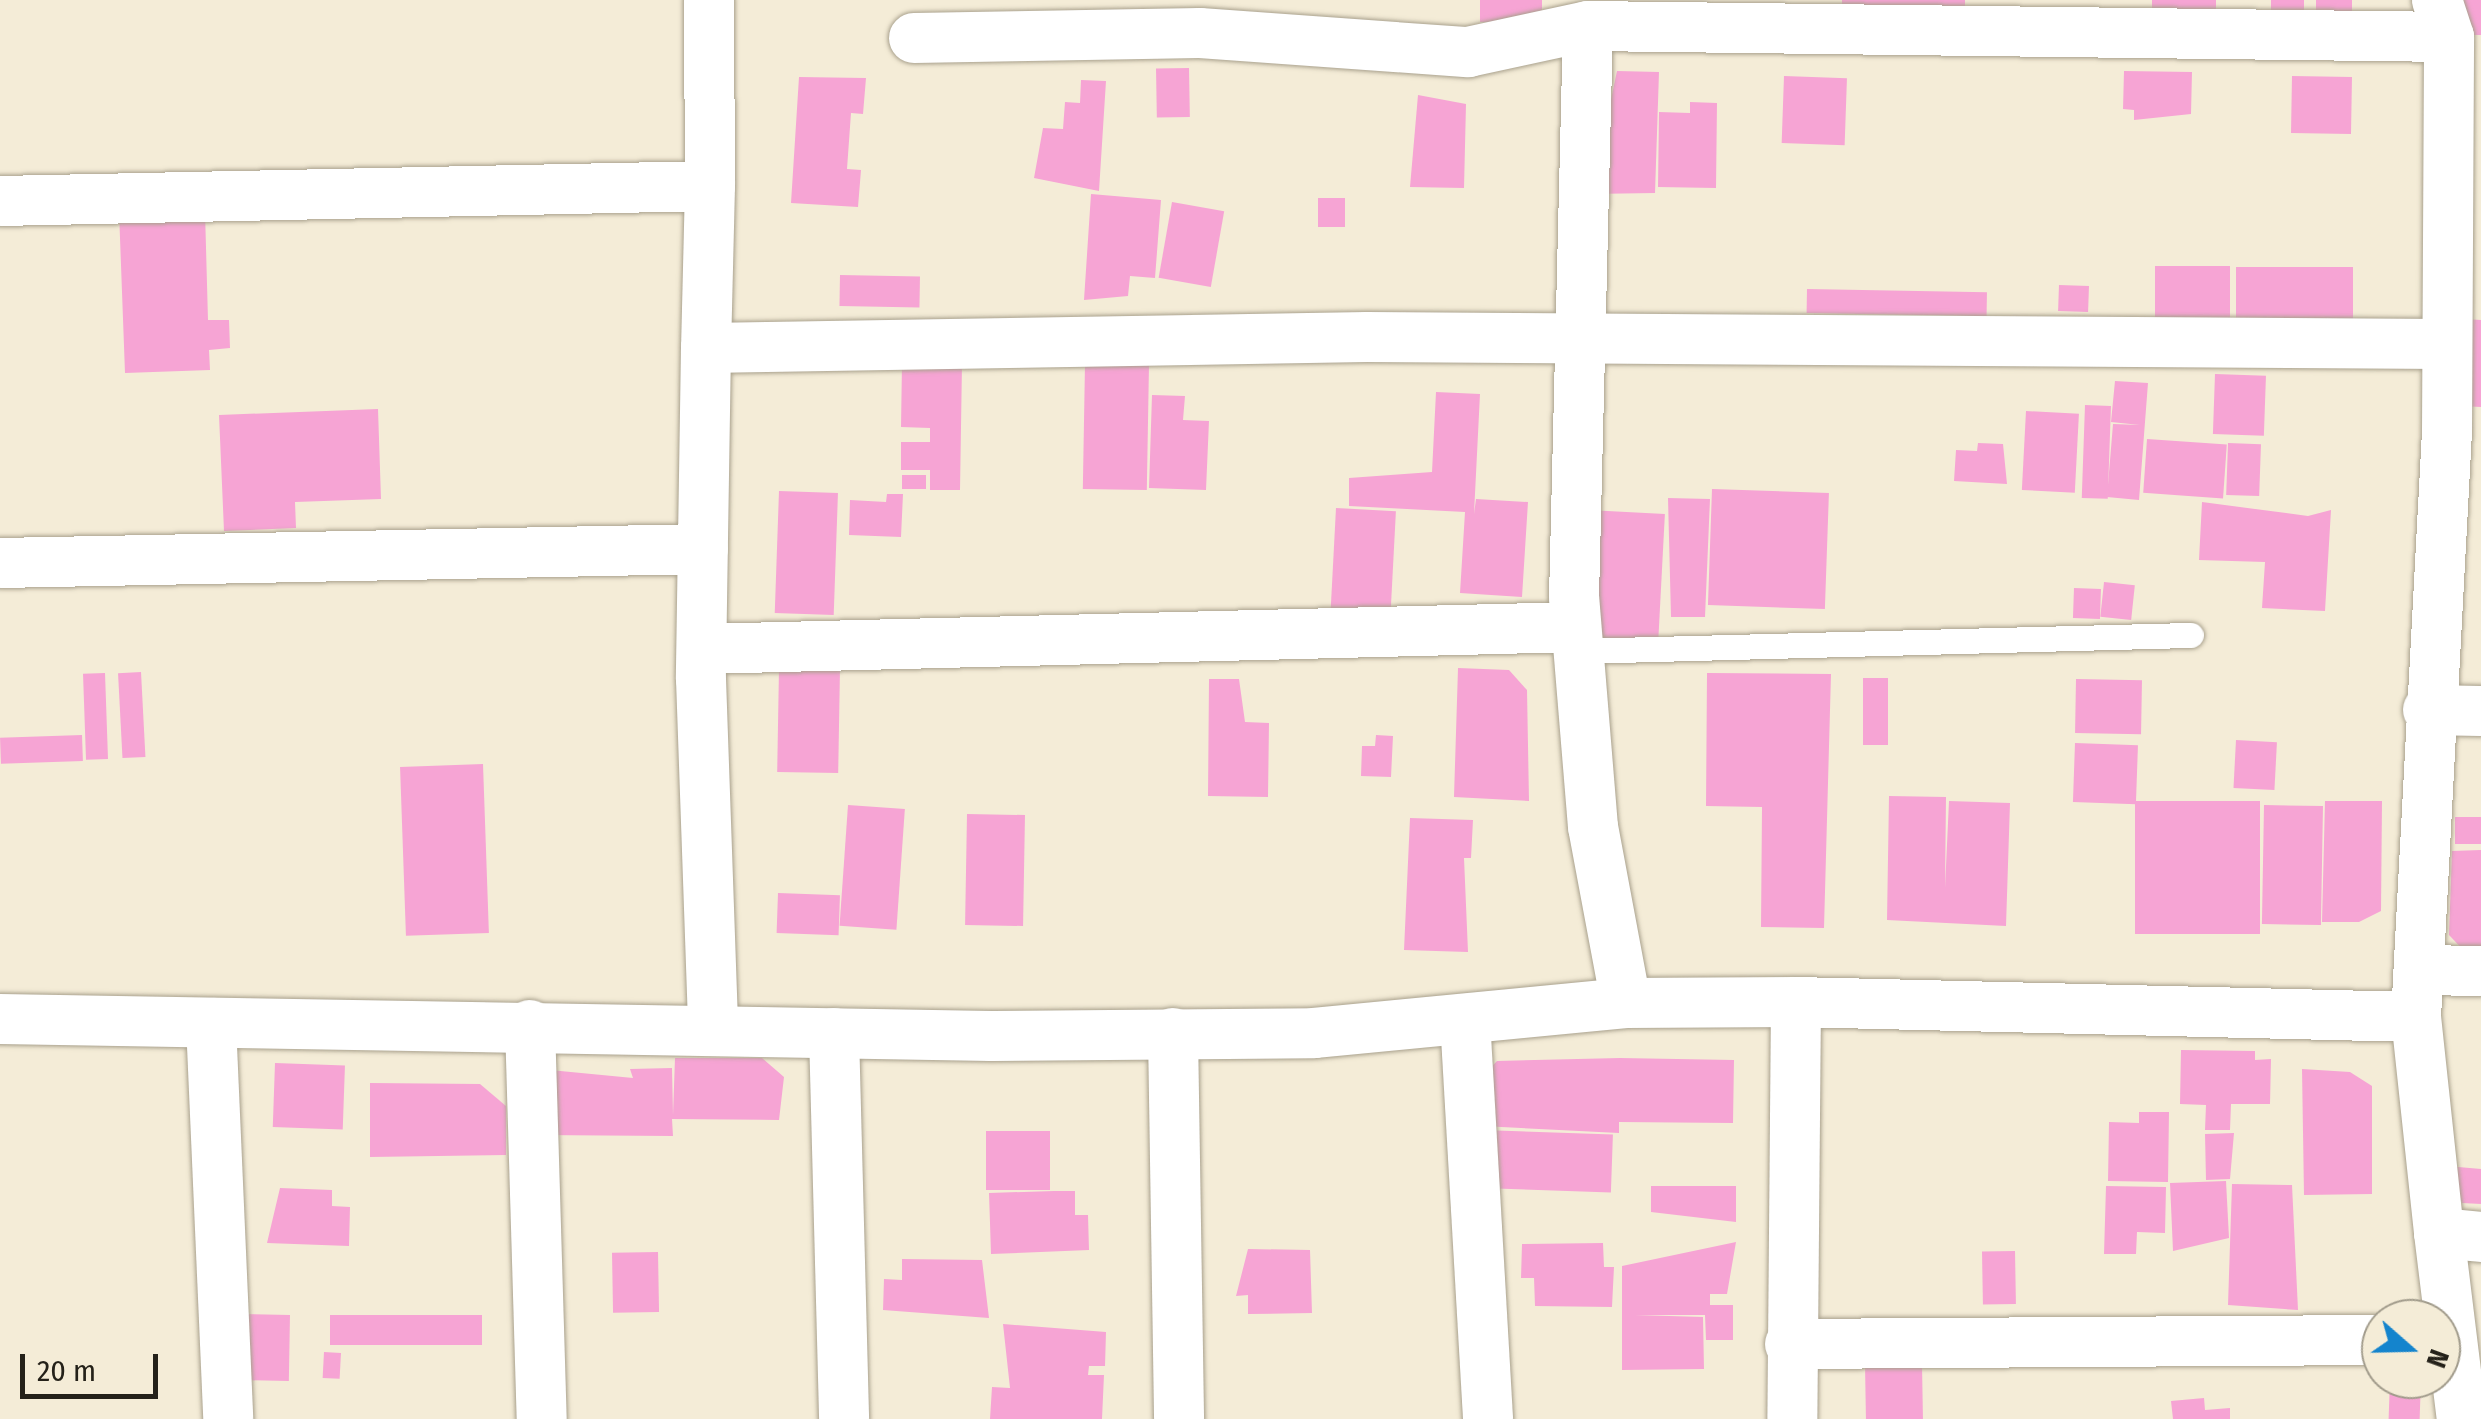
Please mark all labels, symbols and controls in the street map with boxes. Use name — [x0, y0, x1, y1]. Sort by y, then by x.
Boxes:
north arrow — [2361, 1299, 2461, 1399]
scale bar — [25, 1334, 162, 1396]
text: N — [2419, 1345, 2456, 1372]
text: 20 m — [37, 1353, 96, 1389]

